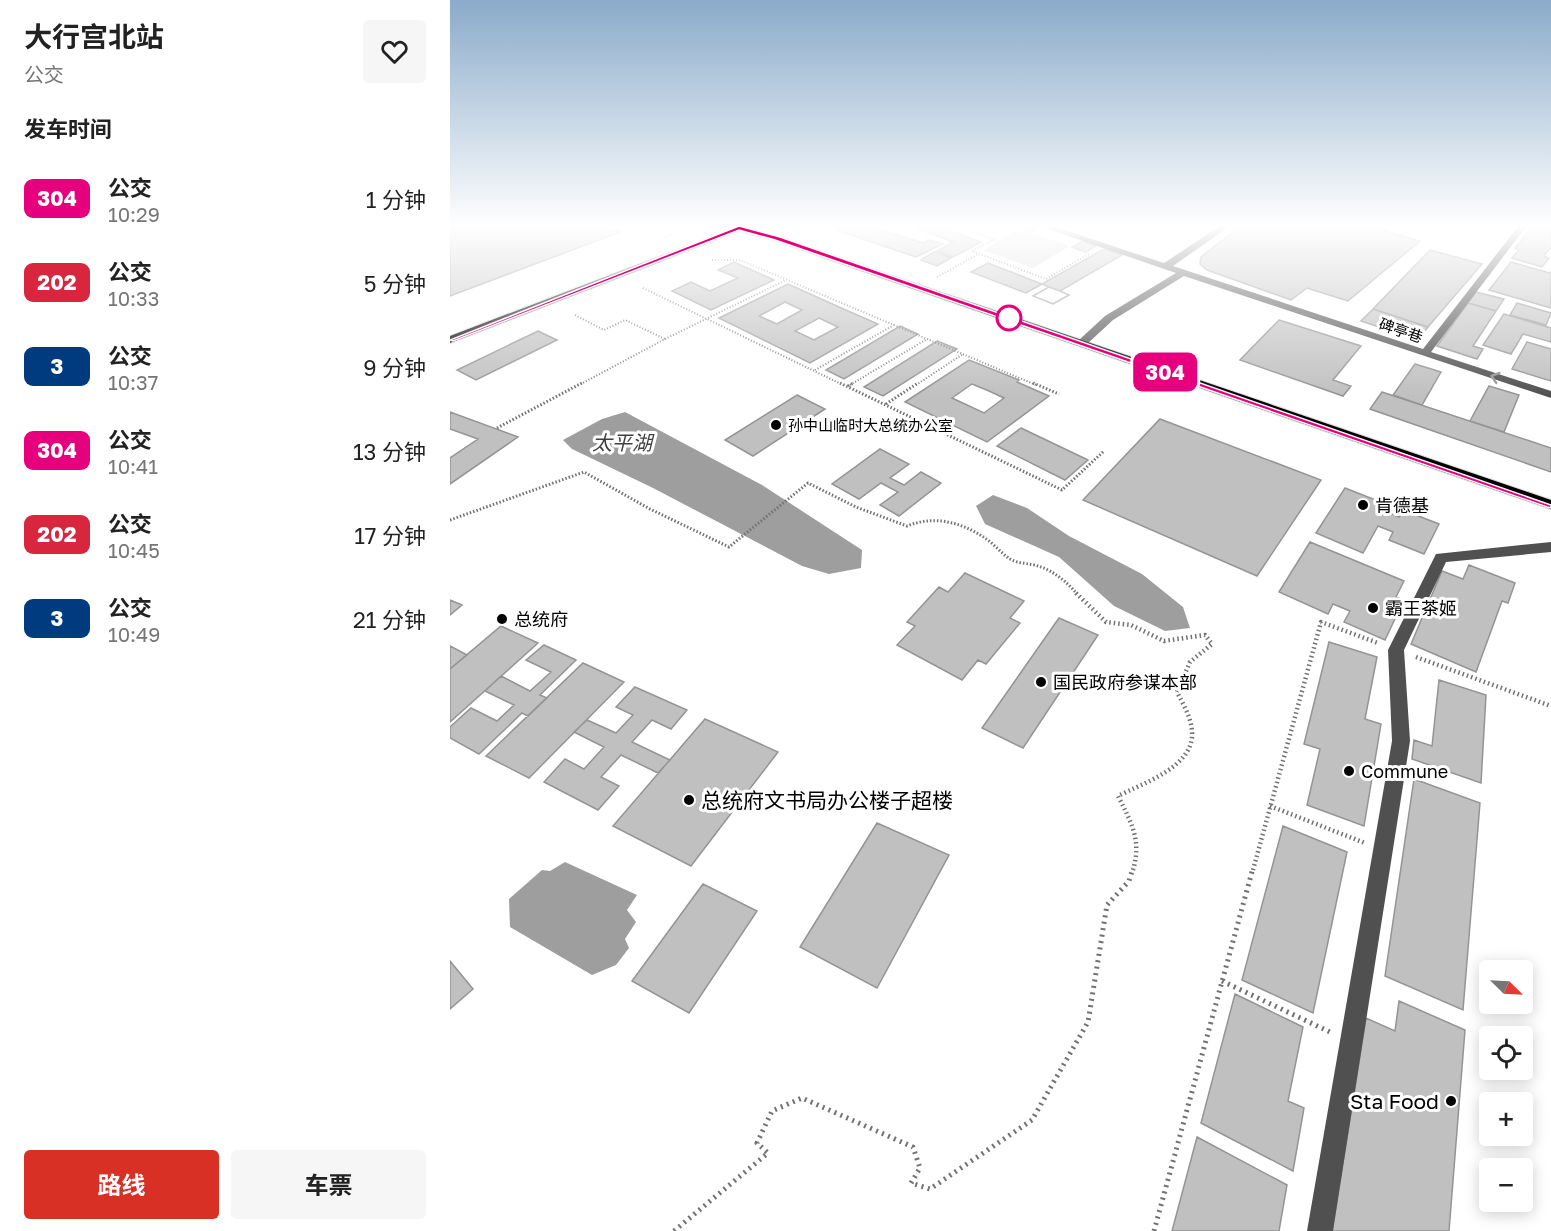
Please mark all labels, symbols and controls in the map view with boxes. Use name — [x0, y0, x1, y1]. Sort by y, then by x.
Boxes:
text: 大行宫北站 — [24, 20, 164, 53]
button: heart — [363, 20, 426, 83]
text: 公交 — [24, 62, 64, 86]
text: 发车时间 — [24, 115, 112, 142]
text: 公交 — [108, 174, 152, 201]
text: 304 — [37, 185, 77, 211]
text: 1 分钟 — [366, 186, 426, 213]
text: 10:29 — [108, 202, 160, 226]
text: 公交 — [108, 258, 152, 285]
text: 202 — [37, 269, 77, 295]
text: 5 分钟 — [364, 270, 426, 297]
text: 10:33 — [108, 286, 160, 310]
unlabelled marker — [996, 305, 1022, 331]
street label: 碑亭巷 — [1377, 314, 1425, 346]
text: 公交 — [108, 342, 152, 369]
line badge: 304 — [1130, 352, 1200, 392]
text: 3 — [51, 353, 63, 379]
text: 9 分钟 — [363, 354, 426, 381]
text: 304 — [1145, 359, 1185, 385]
text: 10:37 — [108, 370, 158, 394]
one-way arrow — [1490, 372, 1501, 384]
place label: 孙中山临时大总统办公室 — [788, 416, 953, 434]
marker: 孙中山临时大总统办公室 — [769, 418, 783, 432]
text: 公交 — [108, 426, 152, 453]
water label: 太平湖 — [592, 430, 655, 454]
text: 304 — [37, 437, 77, 463]
text: 13 分钟 — [353, 438, 426, 465]
text: 10:41 — [108, 454, 158, 478]
place label: 肯德基 — [1375, 494, 1429, 516]
marker: 肯德基 — [1356, 498, 1370, 512]
text: 公交 — [108, 510, 152, 537]
text: 202 — [37, 521, 77, 547]
text: 17 分钟 — [354, 522, 426, 549]
text: 10:45 — [108, 538, 160, 562]
text: 公交 — [108, 594, 152, 621]
place label: 霸王茶姬 — [1385, 597, 1457, 619]
marker: 霸王茶姬 — [1366, 601, 1380, 615]
text: 3 — [51, 605, 63, 631]
text: 21 分钟 — [353, 606, 426, 633]
place label: 总统府 — [514, 608, 568, 630]
marker: 总统府 — [495, 612, 509, 626]
text: 10:49 — [108, 622, 160, 646]
place label: 国民政府参谋本部 — [1053, 671, 1197, 693]
marker: 国民政府参谋本部 — [1034, 675, 1048, 689]
place label: Commune — [1361, 760, 1448, 782]
marker: Commune — [1342, 764, 1356, 778]
place label: 总统府文书局办公楼子超楼 — [701, 787, 953, 813]
marker: 总统府文书局办公楼子超楼 — [682, 793, 696, 807]
north arrow — [1479, 960, 1533, 1014]
map controls — [1479, 960, 1533, 1212]
button: locate — [1479, 1026, 1533, 1080]
place label: Sta Food — [1350, 1088, 1439, 1114]
button: + — [1479, 1092, 1533, 1146]
marker: Sta Food — [1444, 1094, 1458, 1108]
button: 路线 — [24, 1150, 219, 1219]
button: 车票 — [231, 1150, 426, 1219]
button: − — [1479, 1158, 1533, 1212]

